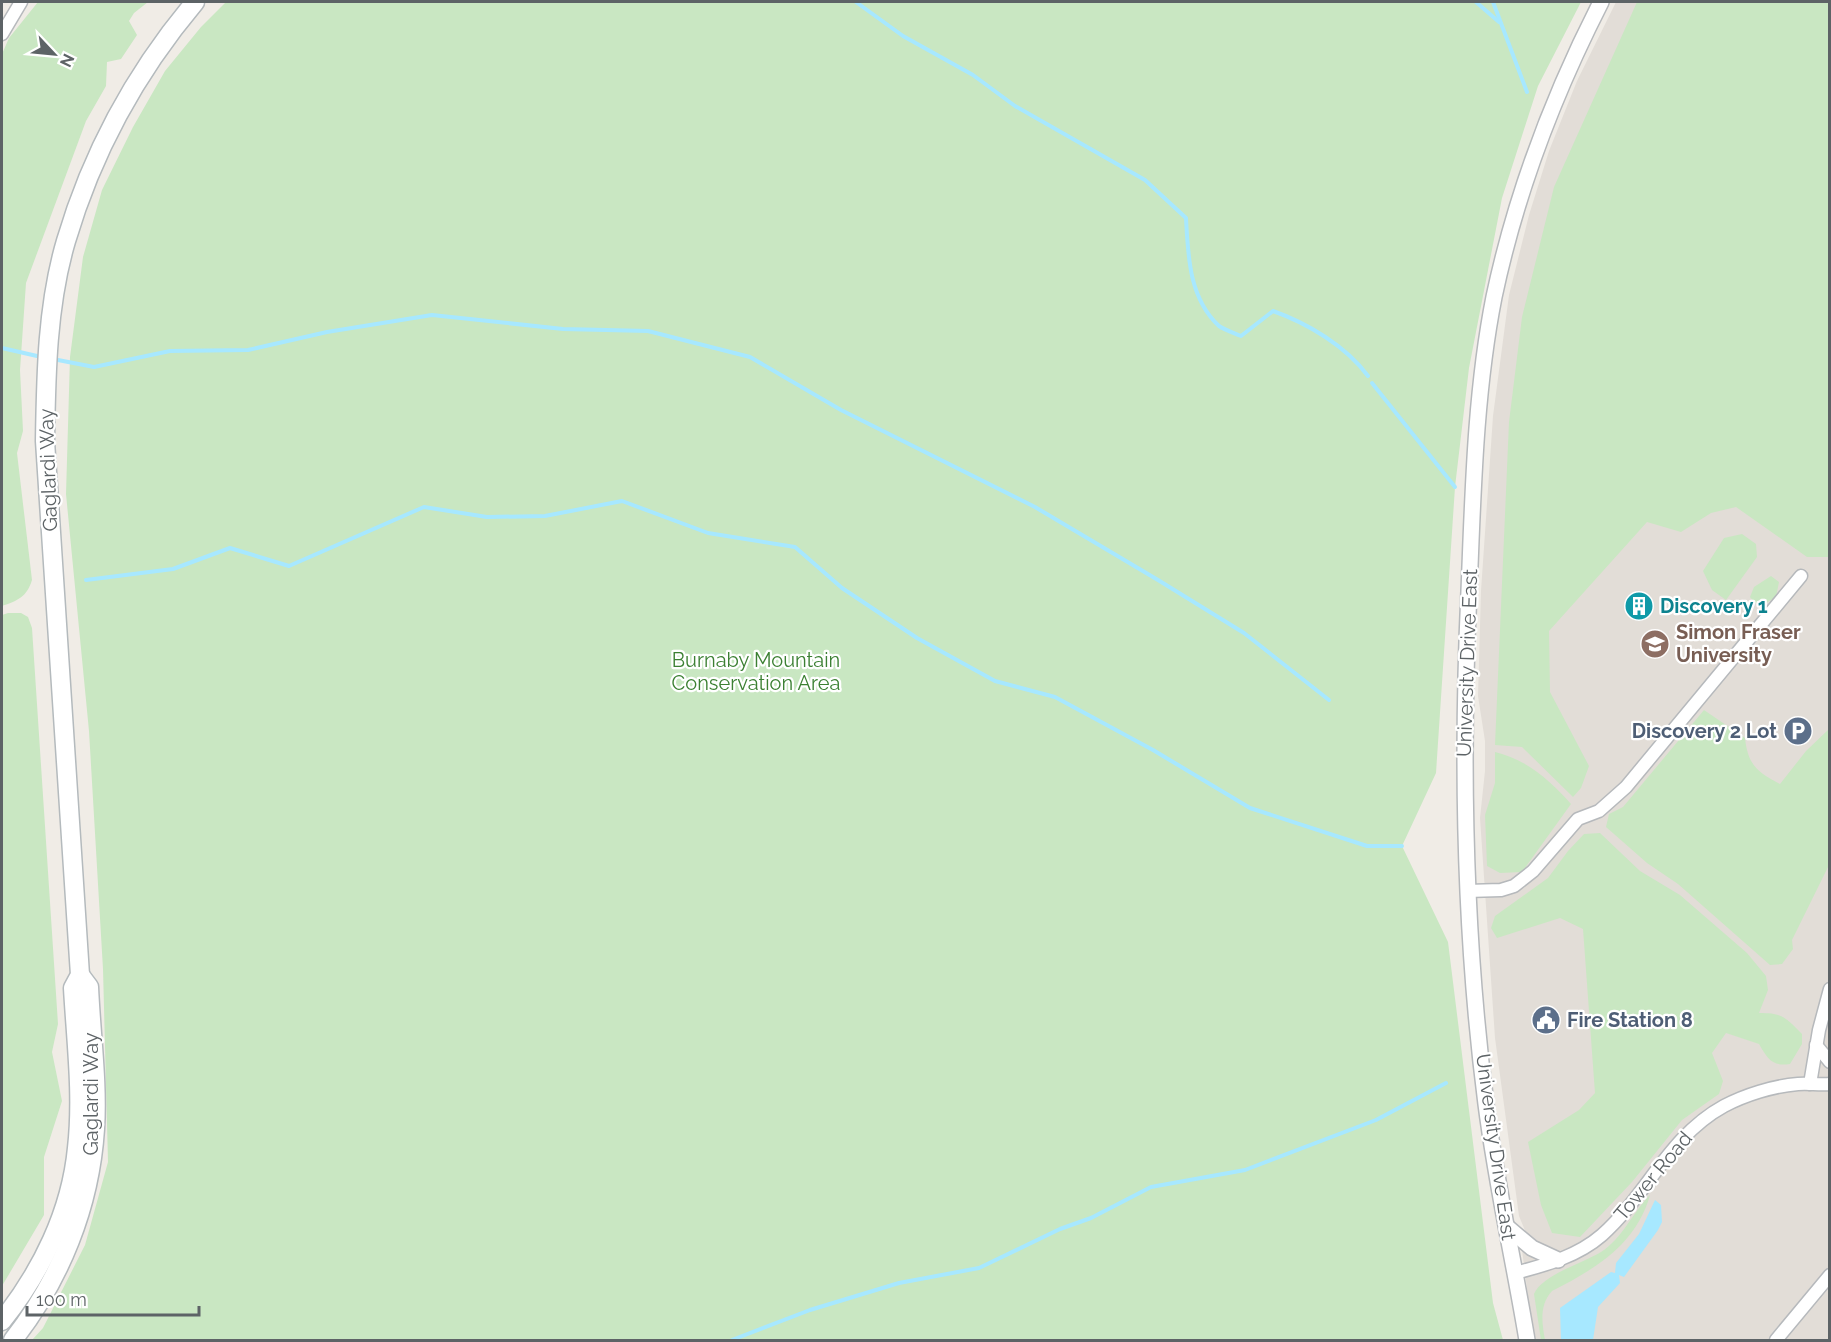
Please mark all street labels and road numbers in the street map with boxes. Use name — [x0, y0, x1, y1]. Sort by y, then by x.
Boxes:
street label: Gaglardi Way — [34, 408, 62, 532]
street label: University Drive East — [1452, 568, 1482, 758]
street label: Gaglardi Way — [79, 1032, 103, 1156]
street label: University Drive East — [1471, 1052, 1521, 1242]
street label: Tower Road — [1609, 1127, 1697, 1225]

